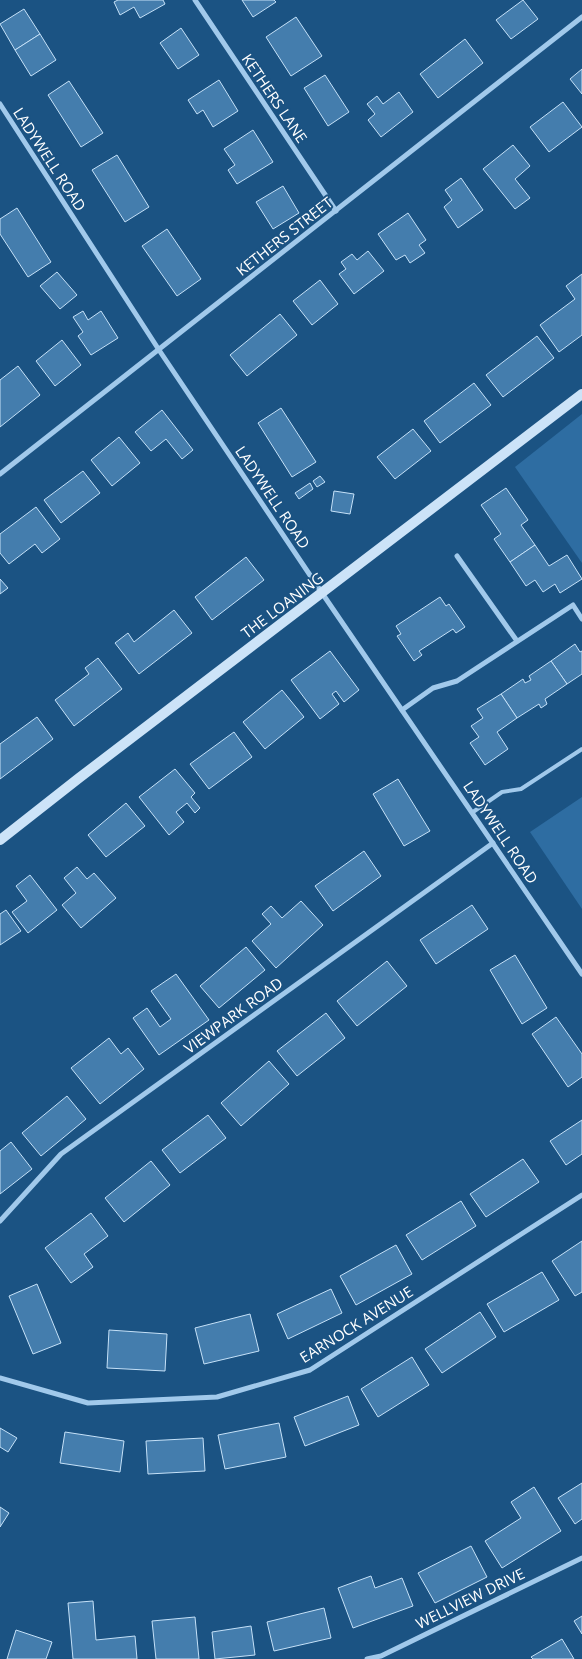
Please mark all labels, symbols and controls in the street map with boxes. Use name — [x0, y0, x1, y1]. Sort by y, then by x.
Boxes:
street label: KETHERS LANE — [238, 50, 312, 146]
street label: LADYWELL ROAD — [9, 103, 91, 215]
street label: KETHERS STREET — [232, 192, 337, 280]
street label: LADYWELL ROAD — [231, 442, 315, 552]
street label: THE LOANING — [237, 567, 327, 643]
street label: LADYWELL ROAD — [459, 777, 543, 887]
street label: VIEWPARK ROAD — [180, 972, 286, 1058]
street label: EARNOCK AVENUE — [296, 1281, 416, 1367]
street label: WELLVIEW DRIVE — [412, 1563, 528, 1633]

